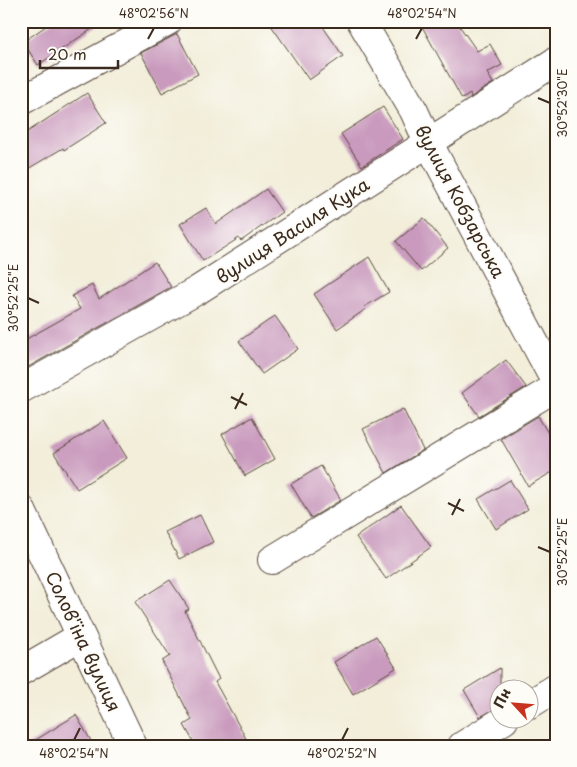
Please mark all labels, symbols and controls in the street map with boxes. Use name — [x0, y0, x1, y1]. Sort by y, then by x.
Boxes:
text: 48°02'56"N — [119, 4, 189, 22]
text: 48°02'54"N — [387, 4, 457, 22]
scale bar — [40, 38, 118, 70]
text: 20 m — [48, 42, 87, 65]
text: 30°52'30"E — [553, 68, 571, 138]
street label: вулиця Кобзарська — [409, 120, 513, 283]
street label: вулиця Василя Кука — [210, 170, 375, 290]
text: 30°52'25"E — [4, 264, 22, 332]
text: 30°52'25"E — [553, 518, 571, 586]
street label: Солов'їна вулиця — [40, 566, 128, 716]
north arrow — [490, 680, 540, 730]
text: Пн — [488, 684, 516, 712]
text: 48°02'54"N — [39, 744, 109, 762]
text: 48°02'52"N — [307, 744, 377, 762]

